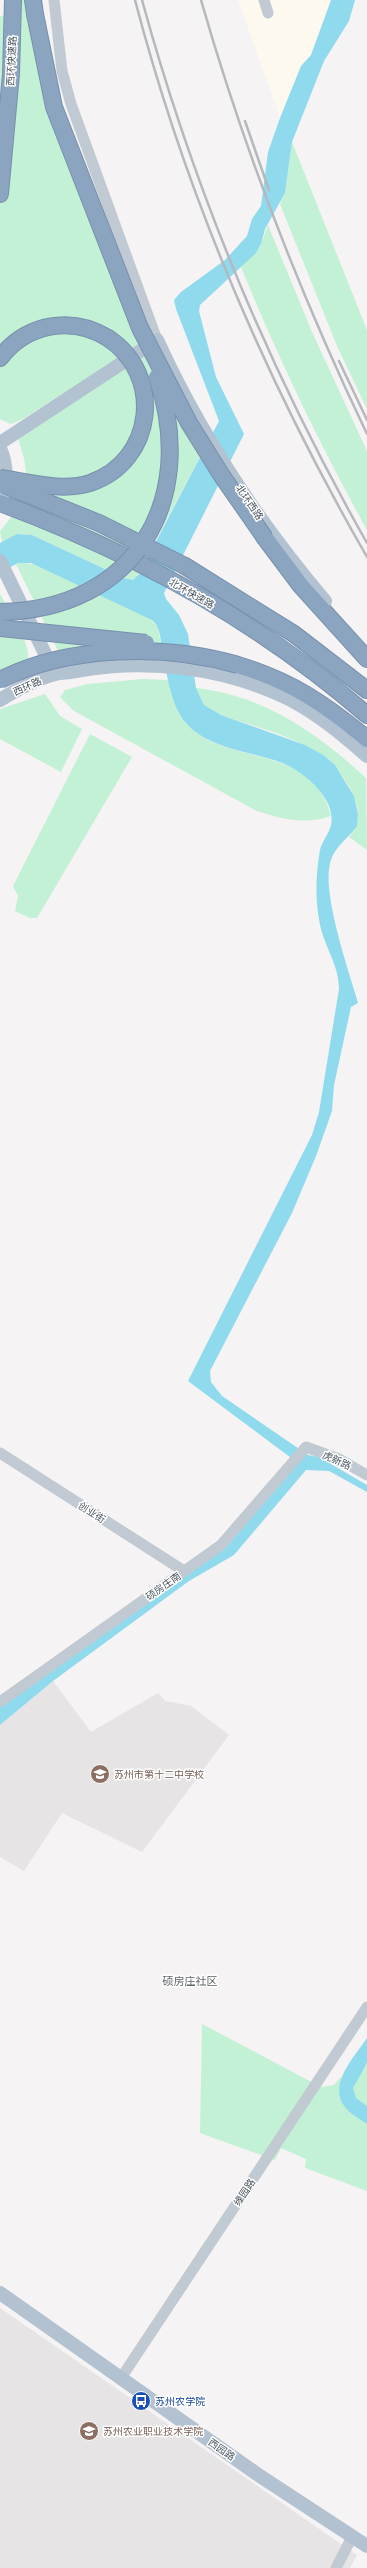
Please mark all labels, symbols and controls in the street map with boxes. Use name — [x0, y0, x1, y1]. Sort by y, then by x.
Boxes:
street label: 西环快速路 — [5, 36, 19, 86]
street label: 北环西路 — [233, 483, 265, 522]
street label: 北环快速路 — [167, 576, 216, 612]
street label: 西环路 — [11, 675, 44, 698]
street label: 虎新路 — [320, 1449, 353, 1472]
street label: 创业街 — [76, 1500, 107, 1526]
street label: 硕房庄南 — [144, 1570, 183, 1603]
school or university icon: 苏州市第十二中学校 — [89, 1763, 111, 1785]
place label: 苏州市第十二中学校 — [114, 1769, 204, 1781]
district label: 硕房庄社区 — [163, 1975, 218, 1988]
street label: 缘园路 — [231, 2177, 258, 2208]
bus stop icon: 苏州农学院 — [130, 2390, 152, 2412]
place label: 苏州农学院 — [155, 2396, 205, 2408]
school or university icon: 苏州农业职业技术学院 — [78, 2420, 100, 2442]
place label: 苏州农业职业技术学院 — [103, 2426, 203, 2438]
street label: 西园路 — [206, 2436, 237, 2463]

